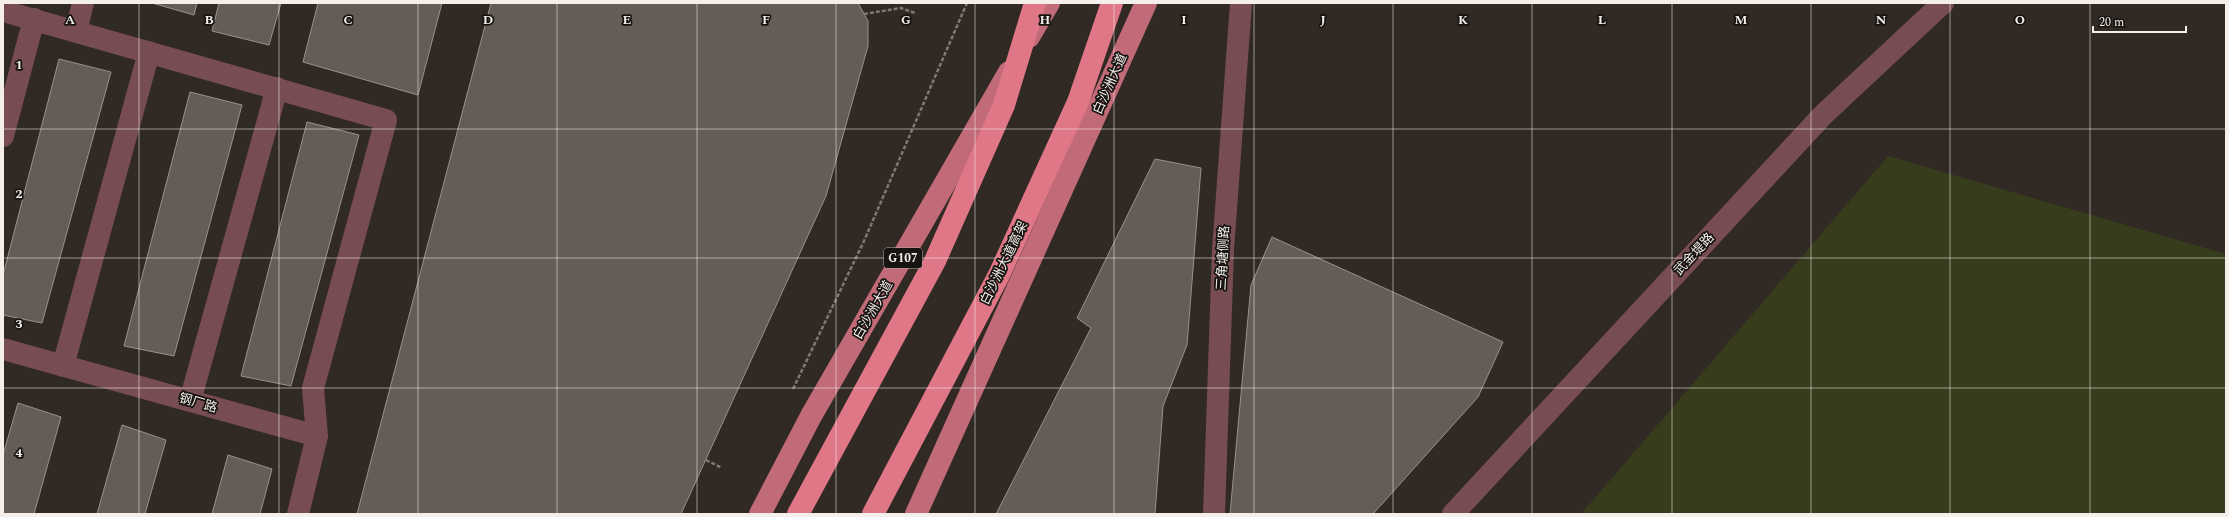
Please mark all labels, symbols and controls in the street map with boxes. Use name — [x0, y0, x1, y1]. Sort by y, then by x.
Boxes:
scale bar — [2093, 8, 2186, 34]
text: A — [65, 10, 75, 30]
text: B — [204, 10, 214, 30]
text: C — [343, 10, 353, 30]
text: D — [483, 10, 493, 30]
text: E — [623, 10, 632, 30]
text: F — [762, 10, 770, 30]
text: G — [901, 10, 911, 30]
text: H — [1040, 10, 1051, 30]
text: I — [1181, 10, 1187, 30]
text: J — [1320, 10, 1326, 30]
text: K — [1458, 10, 1468, 30]
text: L — [1598, 10, 1606, 30]
text: M — [1735, 10, 1748, 30]
text: N — [1876, 10, 1887, 30]
text: O — [2015, 10, 2025, 30]
text: 20 m — [2099, 13, 2124, 32]
street label: 白沙洲大道 — [1088, 50, 1132, 118]
text: 1 — [15, 55, 23, 75]
text: 2 — [15, 184, 23, 204]
street label: 白沙洲大道高架 — [975, 218, 1033, 308]
street label: 三角塘侧路 — [1211, 225, 1235, 291]
street label: 武金堤路 — [1669, 228, 1719, 280]
road number: G107 — [884, 248, 922, 268]
street label: 白沙洲大道 — [848, 277, 898, 343]
text: 3 — [15, 314, 23, 334]
street label: 钢厂路 — [176, 388, 220, 418]
text: 4 — [15, 443, 23, 463]

